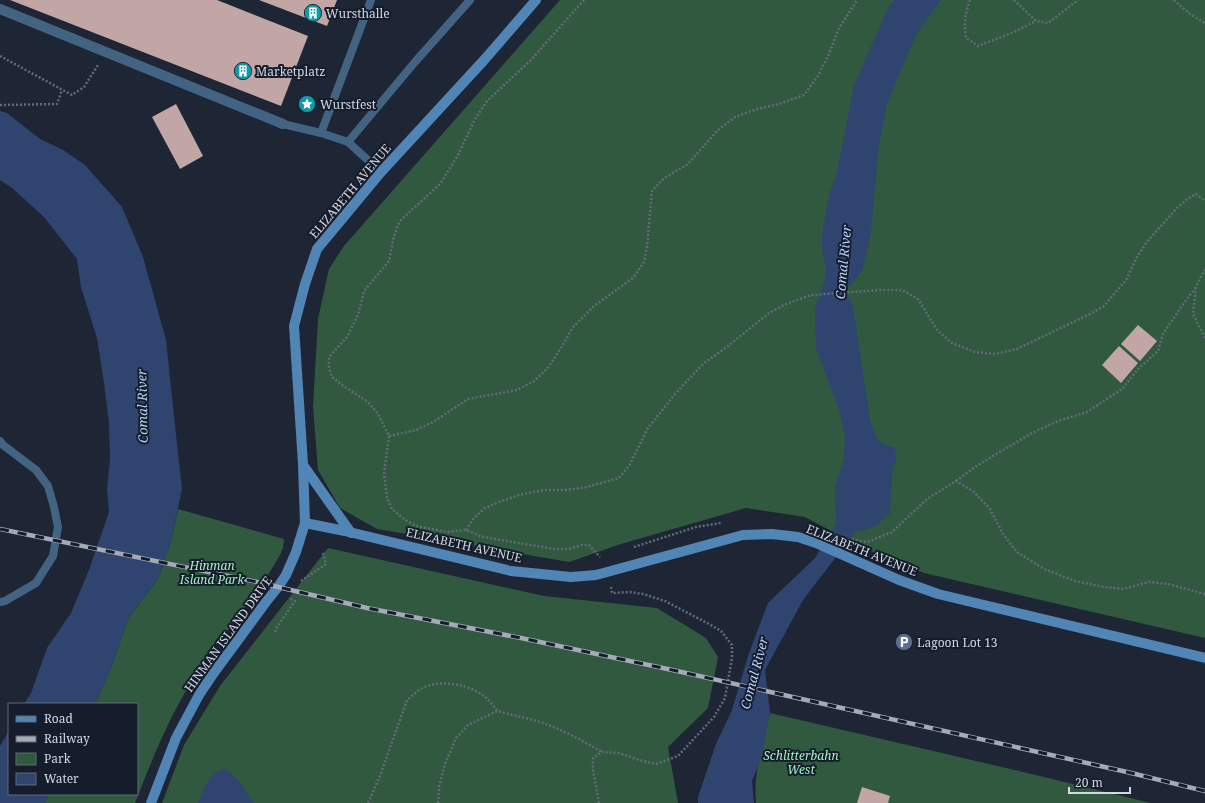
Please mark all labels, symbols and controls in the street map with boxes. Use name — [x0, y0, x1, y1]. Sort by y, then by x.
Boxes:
building icon: Wursthalle — [303, 3, 323, 23]
place label: Wursthalle — [326, 5, 390, 22]
building icon: Marketplatz — [233, 61, 253, 81]
place label: Marketplatz — [256, 63, 325, 80]
place icon: Wurstfest — [297, 94, 317, 114]
place label: Wurstfest — [320, 96, 376, 113]
street label: ELIZABETH AVENUE — [305, 140, 395, 242]
water label: Comal River — [831, 223, 855, 300]
water label: Comal River — [132, 368, 152, 443]
street label: ELIZABETH AVENUE — [804, 520, 920, 580]
street label: ELIZABETH AVENUE — [404, 523, 524, 567]
park label: Hinman Island Park — [179, 557, 245, 588]
street label: HINMAN ISLAND DRIVE — [180, 573, 276, 695]
parking icon: Lagoon Lot 13 — [894, 632, 914, 652]
water label: Comal River — [736, 634, 773, 711]
place label: Lagoon Lot 13 — [917, 634, 998, 651]
legend — [8, 703, 138, 795]
text: Road — [44, 710, 74, 727]
text: Railway — [44, 730, 90, 747]
park label: Schlitterbahn West — [763, 747, 839, 778]
text: Park — [44, 750, 72, 767]
scale bar — [1069, 769, 1130, 795]
text: Water — [44, 770, 79, 787]
text: 20 m — [1075, 774, 1103, 791]

